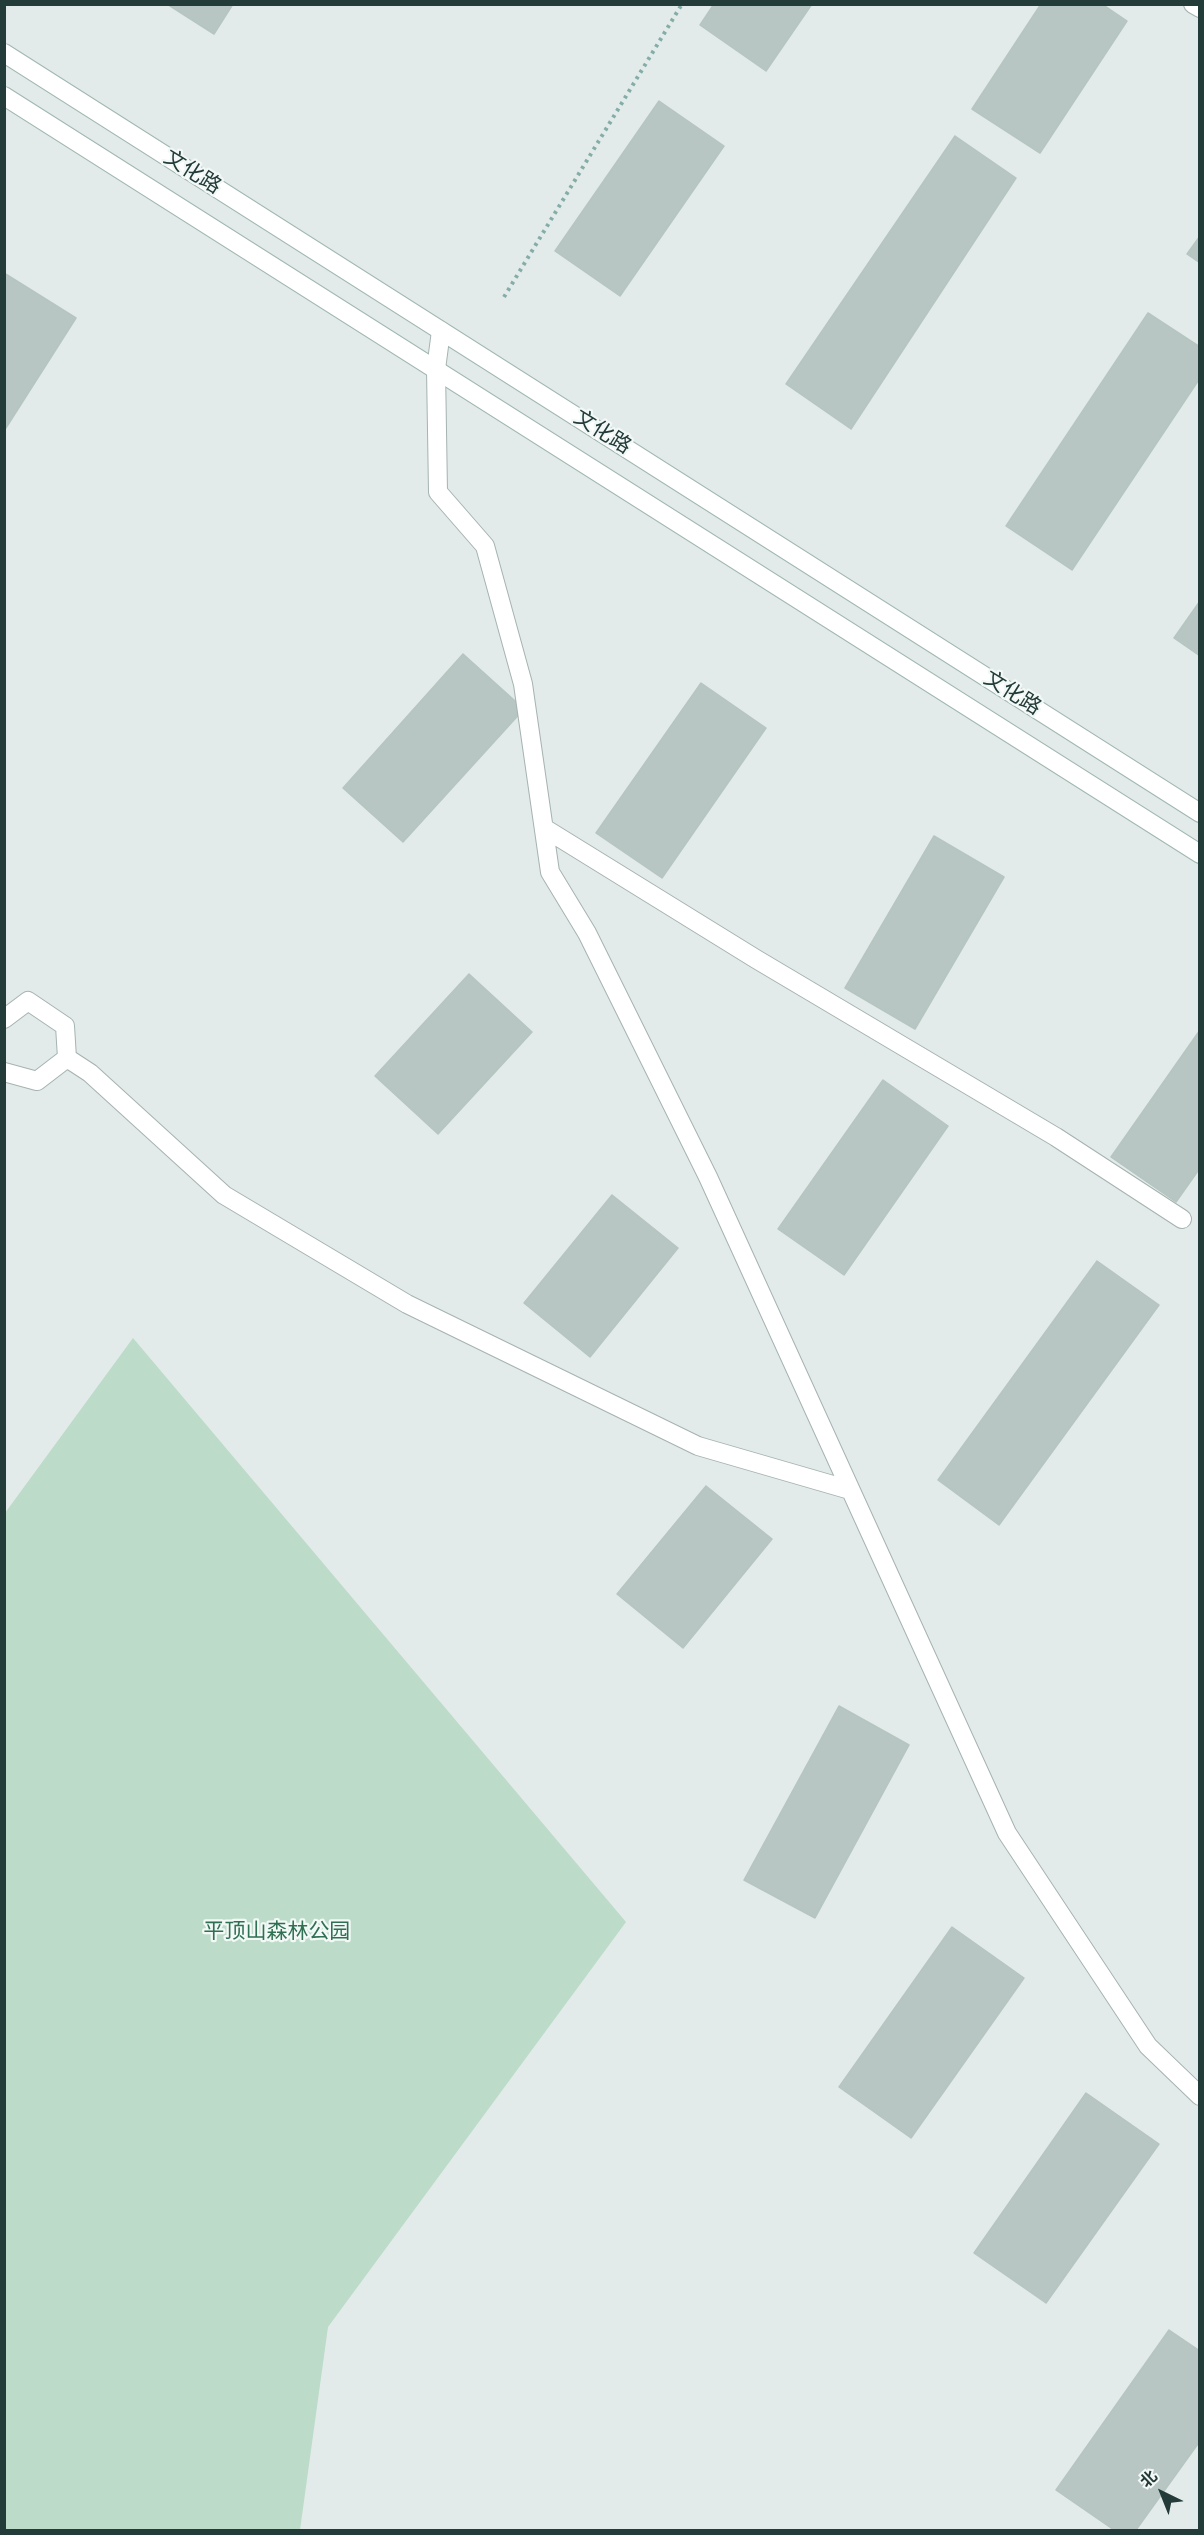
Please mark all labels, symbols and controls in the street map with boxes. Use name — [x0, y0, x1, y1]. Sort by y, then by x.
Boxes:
street label: 文化路 — [159, 146, 225, 200]
street label: 文化路 — [569, 406, 635, 460]
street label: 文化路 — [979, 667, 1045, 721]
park label: 平顶山森林公园 — [204, 1920, 350, 1946]
north arrow — [1132, 2463, 1192, 2523]
text: 北 — [1137, 2467, 1162, 2492]

